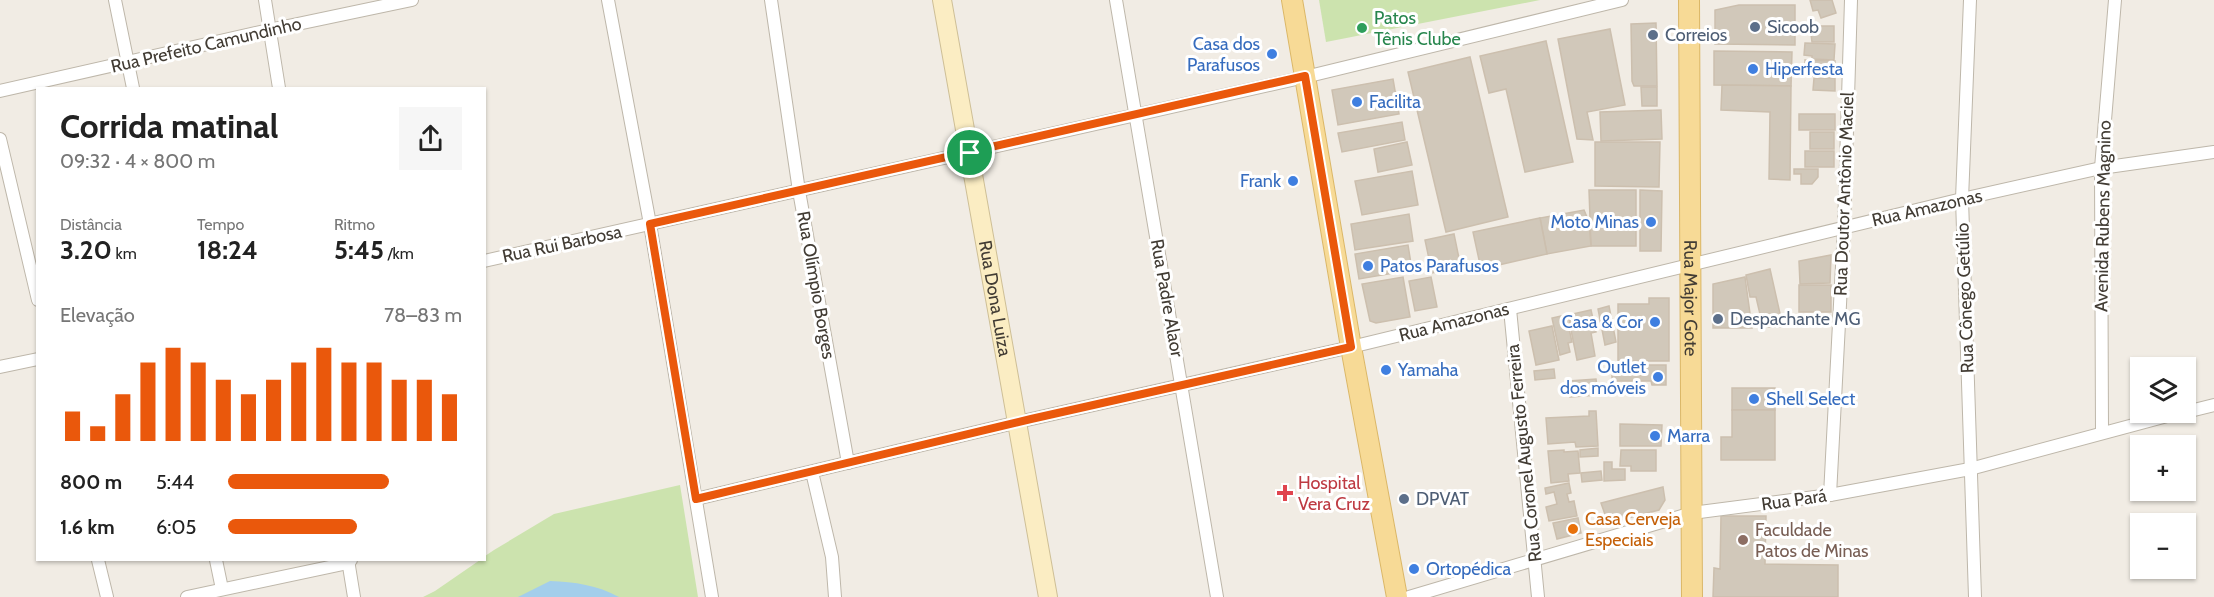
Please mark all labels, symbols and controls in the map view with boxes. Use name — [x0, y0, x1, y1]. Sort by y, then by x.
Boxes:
place label: Patos Tênis Clube — [1374, 7, 1461, 50]
street label: Rua Prefeito Camundinho — [109, 12, 304, 78]
place label: Sicoob — [1767, 16, 1819, 38]
marker: Sicoob — [1748, 20, 1762, 34]
marker: Patos Tênis Clube — [1355, 21, 1369, 35]
place label: Correios — [1665, 24, 1727, 46]
marker: Correios — [1646, 28, 1660, 42]
place label: Casa dos Parafusos — [1187, 33, 1260, 76]
marker: Casa dos Parafusos — [1265, 47, 1279, 61]
place label: Hiperfesta — [1765, 58, 1844, 80]
marker: Hiperfesta — [1746, 62, 1760, 76]
place label: Facilita — [1369, 91, 1421, 113]
street label: Rua Doutor Antônio Maciel — [1829, 91, 1859, 296]
marker: Facilita — [1350, 95, 1364, 109]
text: Corrida matinal — [60, 106, 278, 146]
button: share — [399, 107, 462, 170]
street label: Avenida Rubens Magnino — [2090, 120, 2116, 312]
pin — [944, 127, 995, 178]
icon: arrive — [953, 136, 986, 169]
text: 09:32 · 4 × 800 m — [60, 149, 215, 173]
place label: Frank — [1240, 170, 1282, 192]
marker: Frank — [1286, 174, 1300, 188]
street label: Rua Amazonas — [1870, 185, 1984, 231]
street label: Rua Olímpio Borges — [792, 209, 840, 361]
place label: Moto Minas — [1550, 211, 1639, 233]
text: Distância — [60, 215, 122, 234]
text: Tempo — [197, 215, 244, 234]
text: Ritmo — [334, 215, 375, 234]
marker: Moto Minas — [1644, 215, 1658, 229]
street label: Rua Rui Barbosa — [500, 221, 624, 267]
street label: Rua Cônego Getúlio — [1951, 222, 1979, 374]
text: 3.20 — [60, 234, 112, 266]
text: 18:24 — [197, 234, 258, 266]
text: 5:45 — [334, 234, 384, 266]
street label: Rua Padre Alaor — [1146, 237, 1188, 359]
street label: Rua Dona Luiza — [974, 238, 1016, 359]
street label: Rua Major Gote — [1679, 240, 1702, 356]
text: km — [112, 244, 137, 263]
text: /km — [384, 244, 414, 263]
place label: Patos Parafusos — [1380, 255, 1499, 277]
marker: Patos Parafusos — [1361, 259, 1375, 273]
street label: Rua Amazonas — [1397, 298, 1511, 346]
text: Elevação — [60, 303, 135, 327]
text: 78–83 m — [384, 303, 462, 327]
place label: Despachante MG — [1730, 308, 1861, 330]
place label: Casa & Cor — [1562, 311, 1643, 333]
marker: Despachante MG — [1711, 312, 1725, 326]
marker: Casa & Cor — [1648, 315, 1662, 329]
street label: Rua Coronel Augusto Ferreira — [1502, 343, 1546, 563]
place label: Outlet dos móveis — [1560, 356, 1646, 399]
map controls — [2130, 357, 2196, 579]
button: layers — [2130, 357, 2196, 423]
place label: Yamaha — [1397, 359, 1459, 381]
marker: Yamaha — [1379, 363, 1393, 377]
marker: Outlet dos móveis — [1651, 370, 1665, 384]
place label: Shell Select — [1766, 388, 1855, 410]
marker: Shell Select — [1747, 392, 1761, 406]
place label: Marra — [1667, 425, 1710, 447]
marker: Marra — [1648, 429, 1662, 443]
button: + — [2130, 435, 2196, 501]
text: 800 m — [60, 470, 122, 494]
text: 5:44 — [156, 470, 194, 494]
place label: Hospital Vera Cruz — [1298, 472, 1370, 515]
marker: Hospital Vera Cruz — [1276, 484, 1294, 502]
street label: Rua Pará — [1760, 484, 1828, 515]
place label: DPVAT — [1416, 488, 1470, 510]
marker: DPVAT — [1397, 492, 1411, 506]
place label: Casa Cerveja Especiais — [1585, 508, 1681, 551]
button: − — [2130, 513, 2196, 579]
text: 1.6 km — [60, 515, 115, 539]
text: 6:05 — [156, 515, 196, 539]
place label: Faculdade Patos de Minas — [1755, 519, 1869, 562]
marker: Casa Cerveja Especiais — [1566, 522, 1580, 536]
marker: Faculdade Patos de Minas — [1736, 533, 1750, 547]
place label: Ortopédica — [1426, 558, 1512, 580]
marker: Ortopédica — [1407, 562, 1421, 576]

